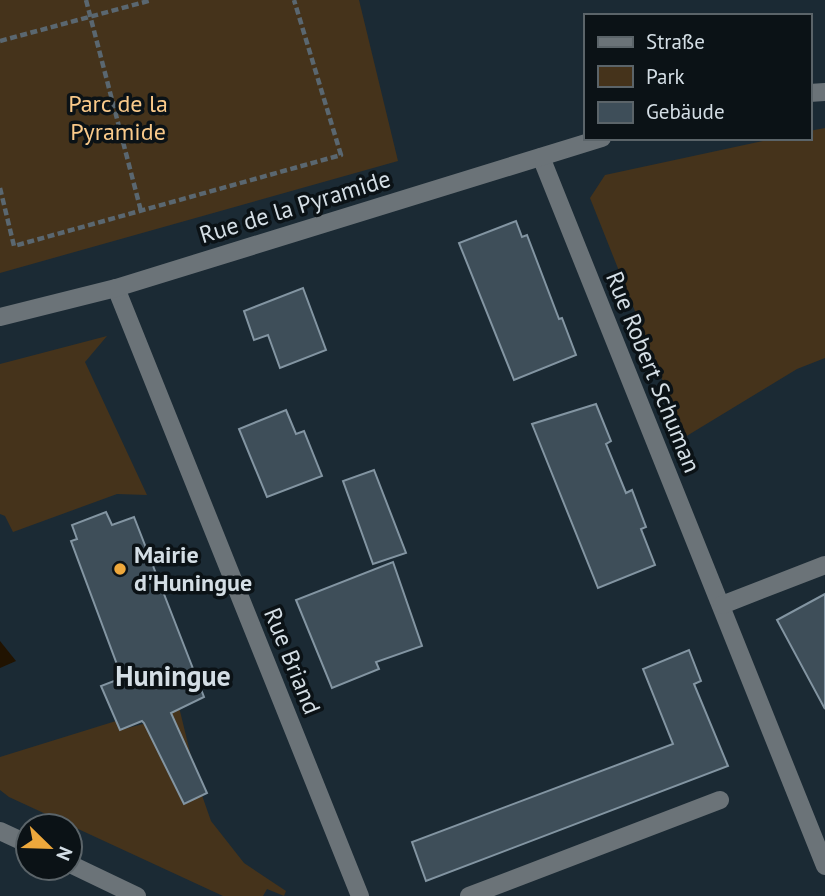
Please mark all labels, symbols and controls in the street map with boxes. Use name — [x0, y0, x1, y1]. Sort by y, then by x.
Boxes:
legend — [584, 14, 811, 140]
text: Straße — [646, 28, 705, 55]
text: Park — [646, 63, 685, 90]
park label: Parc de la Pyramide — [68, 88, 168, 147]
text: Gebäude — [646, 98, 725, 125]
street label: Rue de la Pyramide — [196, 163, 394, 250]
street label: Rue Robert Schuman — [599, 267, 708, 477]
place label: Mairie d'Huningue — [134, 539, 252, 598]
marker: Mairie d'Huningue — [112, 561, 128, 577]
street label: Rue Briand — [257, 603, 328, 719]
district label: Huningue — [115, 657, 231, 694]
north arrow — [14, 812, 84, 882]
text: N — [51, 843, 78, 864]

